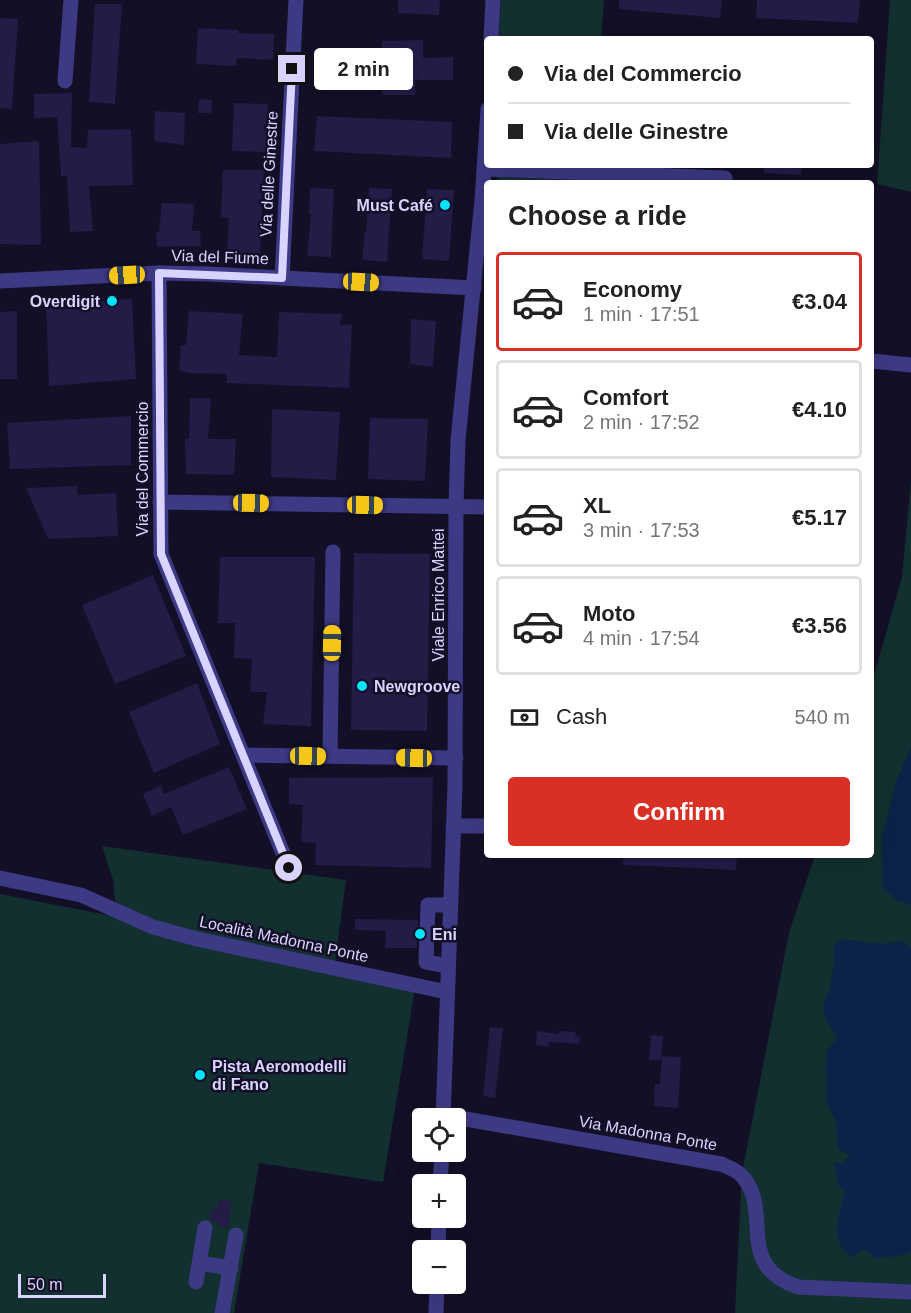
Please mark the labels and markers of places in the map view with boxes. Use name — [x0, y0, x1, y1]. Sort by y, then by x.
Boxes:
place label: Must Café — [357, 197, 433, 214]
marker: Must Café — [438, 198, 452, 212]
place label: Overdigit — [30, 293, 101, 310]
marker: Overdigit — [105, 294, 119, 308]
place label: Newgroove — [374, 678, 460, 695]
marker: Newgroove — [355, 679, 369, 693]
place label: Eni — [432, 926, 457, 943]
marker: Eni — [413, 927, 427, 941]
place label: Pista Aeromodelli di Fano — [212, 1058, 347, 1093]
marker: Pista Aeromodelli di Fano — [193, 1068, 207, 1082]

